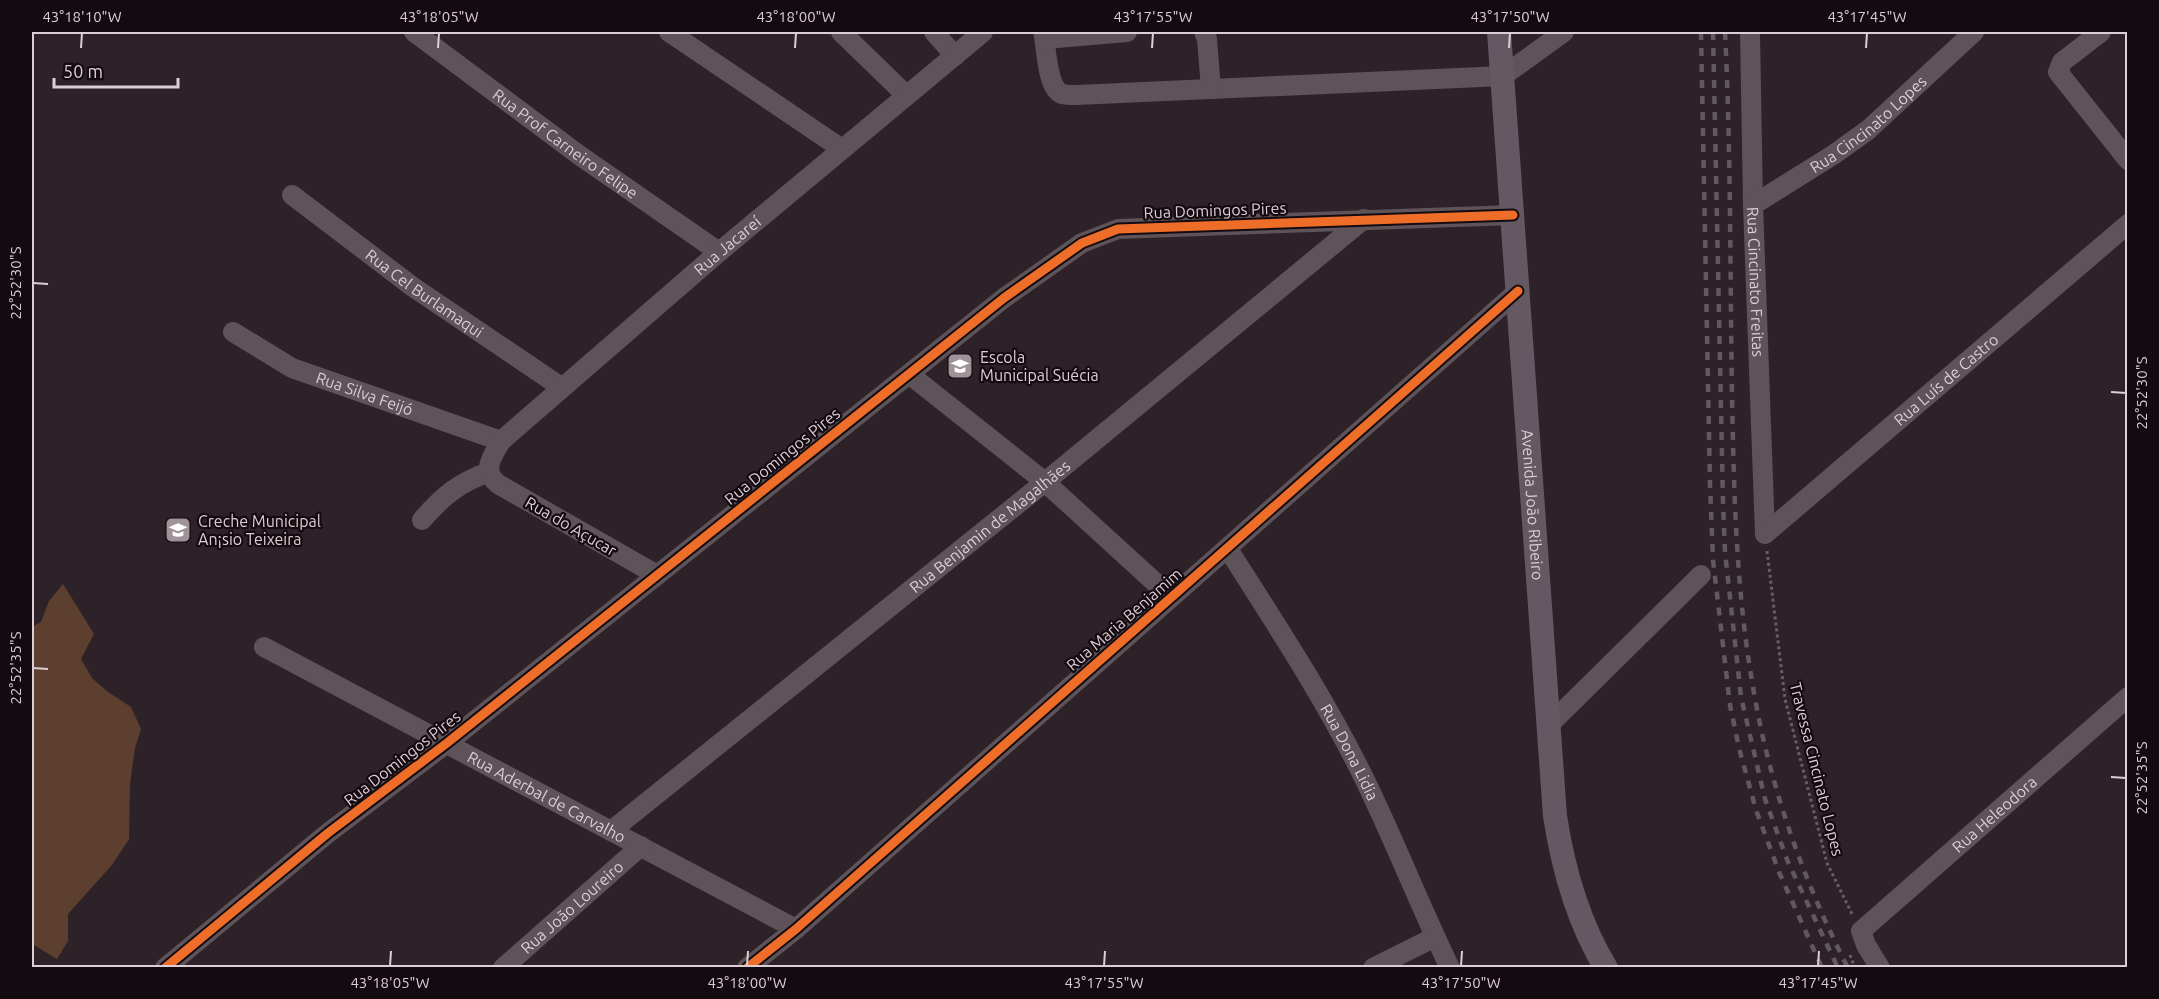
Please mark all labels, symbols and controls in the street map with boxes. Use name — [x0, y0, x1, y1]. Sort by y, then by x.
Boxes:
text: 43°18'10"W — [42, 8, 122, 25]
text: 43°18'05"W — [399, 8, 479, 25]
text: 43°18'00"W — [756, 8, 836, 25]
text: 43°17'55"W — [1113, 8, 1193, 25]
text: 43°17'50"W — [1470, 8, 1550, 25]
text: 43°17'45"W — [1827, 8, 1907, 25]
scale bar — [54, 51, 178, 89]
text: 50 m — [63, 61, 103, 81]
street label: Rua Cincinato Lopes — [1806, 72, 1930, 176]
street label: Rua Prof Carneiro Felipe — [489, 85, 641, 202]
street label: Rua Domingos Pires — [1143, 199, 1287, 221]
street label: Rua Cincinato Freitas — [1744, 206, 1768, 357]
street label: Rua Jacareí — [690, 211, 765, 279]
street label: Rua Cel Burlamaqui — [362, 245, 487, 341]
text: 22°52'30"S — [7, 246, 24, 320]
street label: Rua Luís de Castro — [1890, 330, 2002, 429]
place label: Escola Municipal Suécia — [980, 348, 1099, 384]
school or university icon: Escola Municipal Suécia — [945, 351, 975, 381]
text: 22°52'30"S — [2133, 356, 2150, 430]
street label: Rua Silva Feijó — [314, 368, 416, 419]
street label: Rua Domingos Pires — [721, 404, 843, 508]
street label: Avenida João Ribeiro — [1518, 429, 1547, 581]
street label: Rua Benjamin de Magalhães — [906, 456, 1073, 596]
street label: Rua do Açucar — [522, 493, 620, 559]
place label: Creche Municipal An¡sio Teixeira — [198, 512, 321, 548]
school or university icon: Creche Municipal An¡sio Teixeira — [163, 515, 193, 545]
street label: Rua Maria Benjamim — [1063, 564, 1185, 674]
text: 22°52'35"S — [7, 631, 24, 705]
street label: Travessa Cincinato Lopes — [1787, 680, 1847, 858]
street label: Rua Dona Lidia — [1317, 701, 1382, 803]
street label: Rua Domingos Pires — [340, 707, 464, 809]
text: 22°52'35"S — [2133, 741, 2150, 815]
street label: Rua Aderbal de Carvalho — [465, 748, 629, 846]
street label: Rua Heleodora — [1948, 772, 2040, 856]
street label: Rua João Loureiro — [517, 857, 627, 957]
text: 43°18'05"W — [350, 974, 430, 991]
text: 43°18'00"W — [707, 974, 787, 991]
text: 43°17'55"W — [1064, 974, 1144, 991]
text: 43°17'50"W — [1421, 974, 1501, 991]
text: 43°17'45"W — [1778, 974, 1858, 991]

